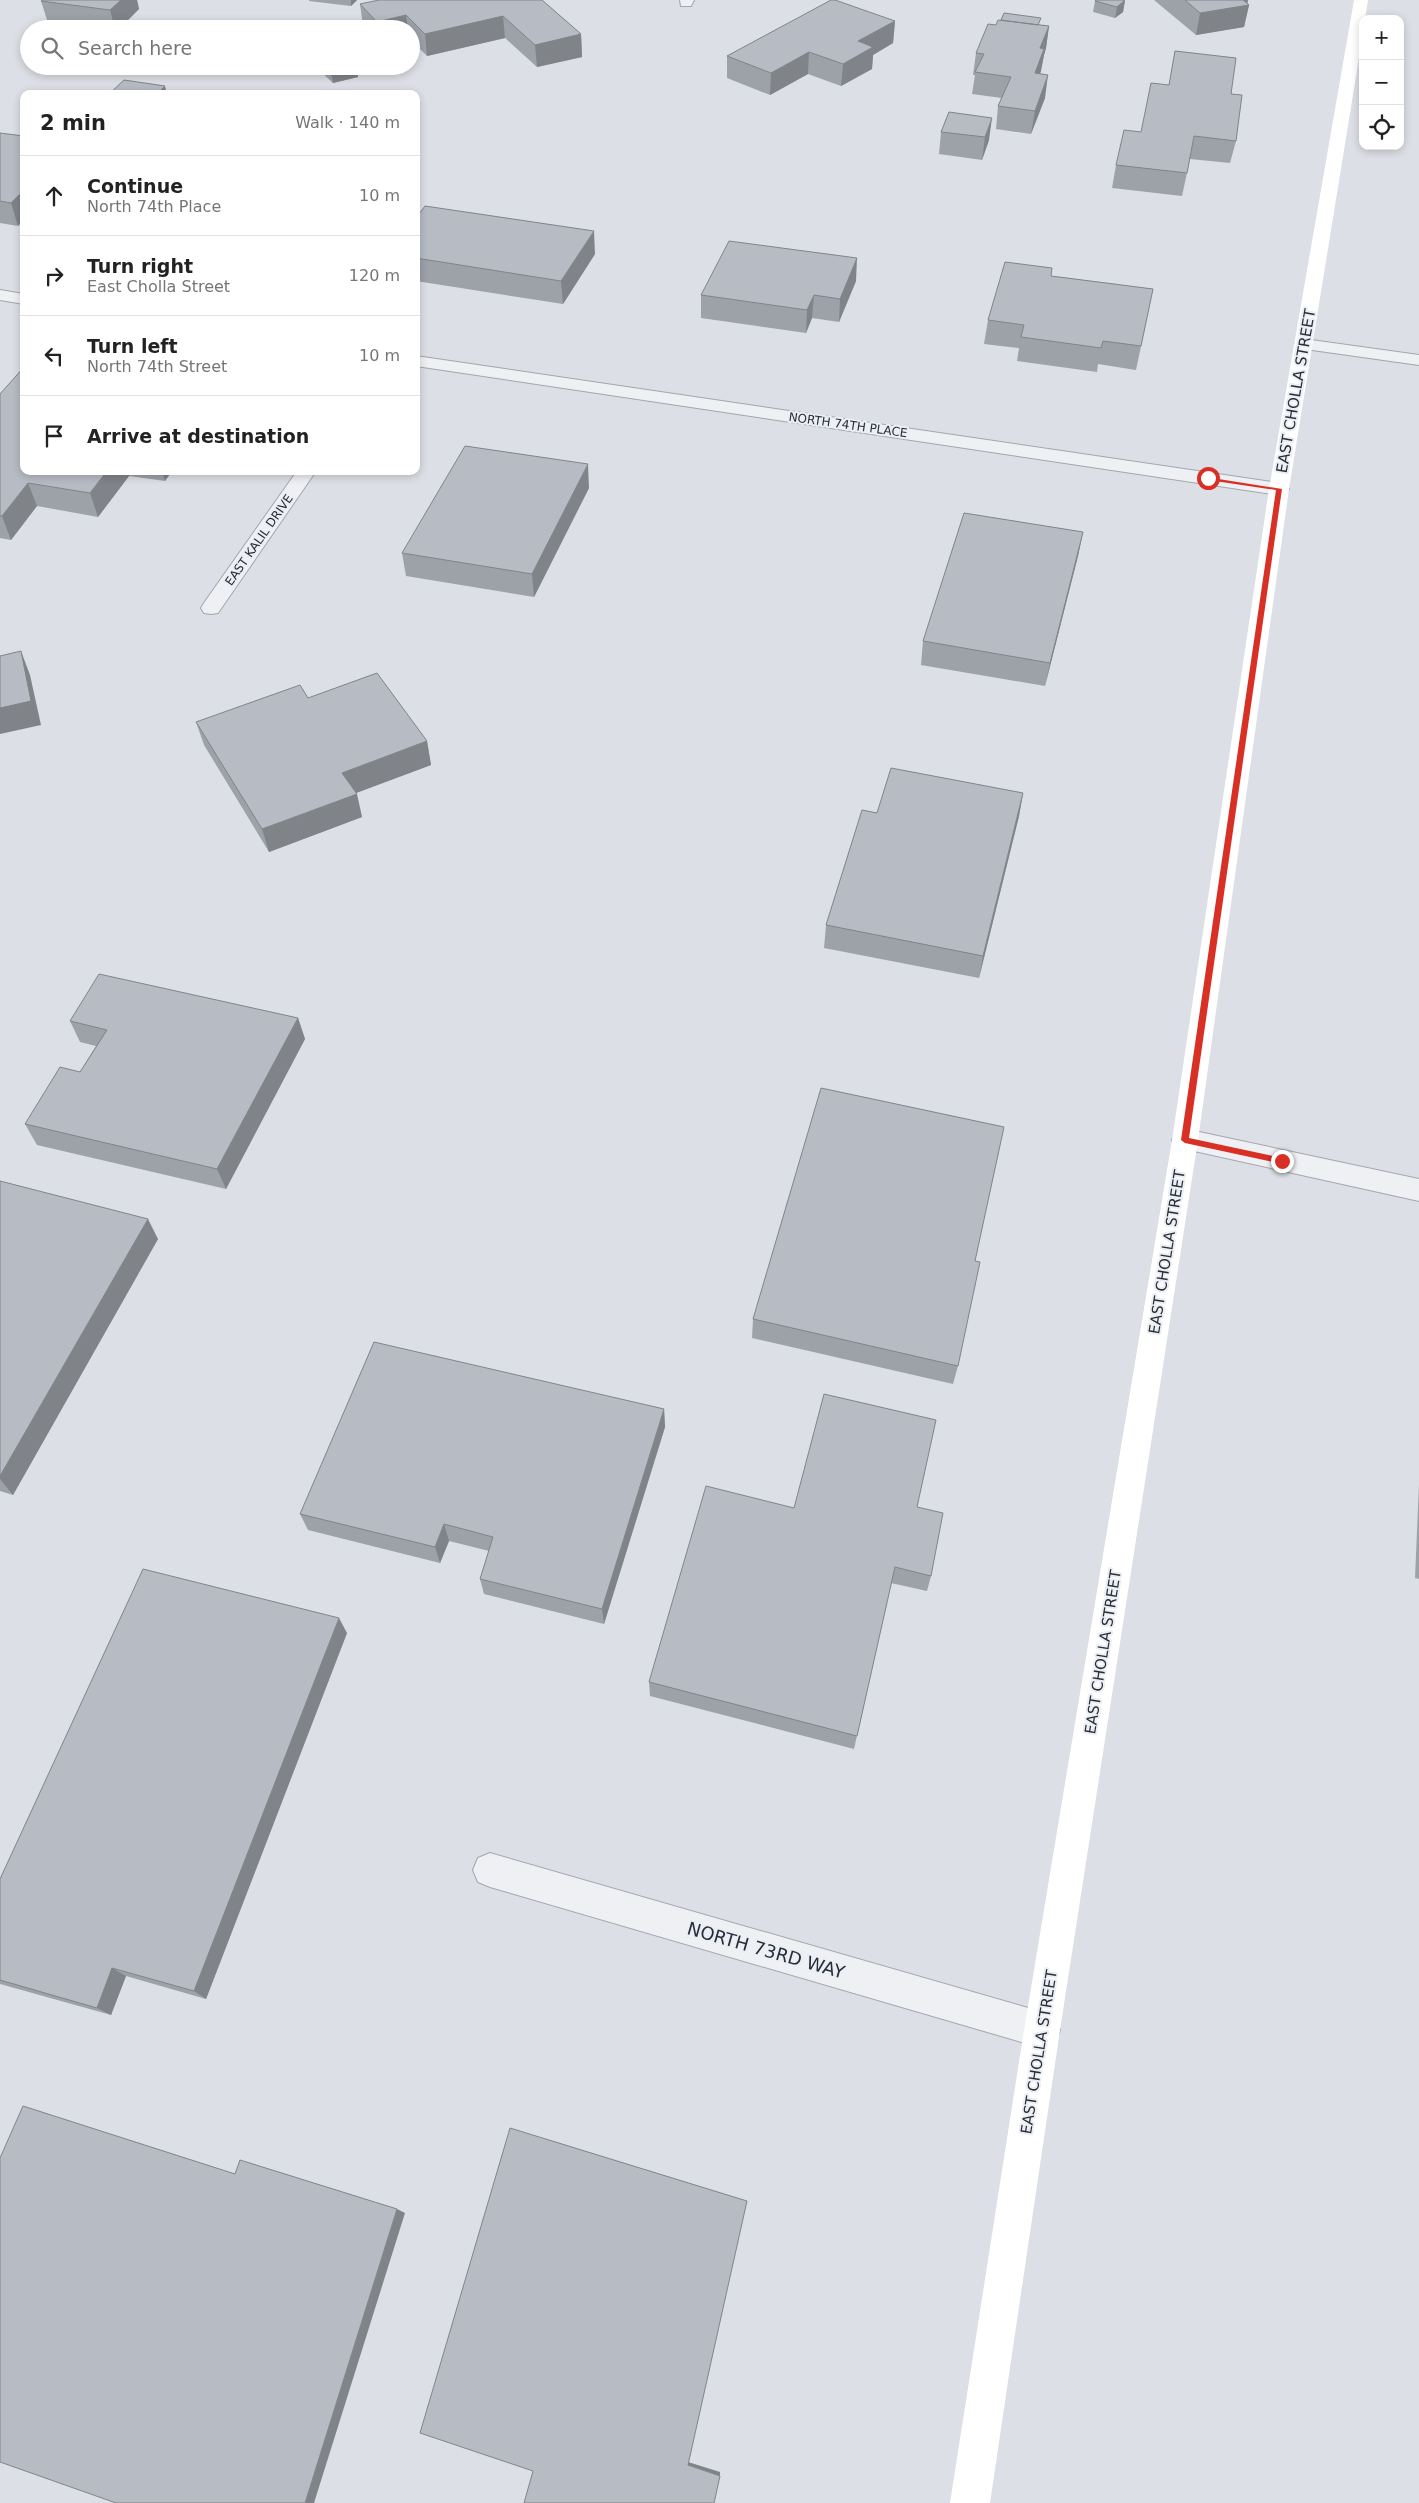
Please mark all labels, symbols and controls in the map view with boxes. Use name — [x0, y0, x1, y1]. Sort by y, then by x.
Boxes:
map controls — [1359, 15, 1404, 150]
button: + — [1359, 15, 1404, 60]
search box — [20, 20, 420, 75]
icon: search — [38, 34, 66, 62]
text: Search here — [78, 37, 192, 59]
button: − — [1359, 60, 1404, 105]
button: locate — [1359, 105, 1404, 150]
text: 2 min — [40, 111, 106, 135]
text: Walk · 140 m — [295, 113, 400, 132]
text: Continue — [87, 175, 183, 197]
icon: ahead — [40, 182, 68, 210]
text: 10 m — [359, 186, 400, 205]
text: North 74th Place — [87, 197, 221, 216]
text: Turn right — [87, 255, 193, 277]
icon: right — [40, 262, 68, 290]
text: 120 m — [349, 266, 400, 285]
text: East Cholla Street — [87, 277, 230, 296]
street label: EAST CHOLLA STREET — [1273, 307, 1319, 474]
text: Turn left — [87, 335, 178, 357]
icon: left — [40, 342, 68, 370]
text: 10 m — [359, 346, 400, 365]
text: North 74th Street — [87, 357, 227, 376]
street label: NORTH 74TH PLACE — [788, 410, 908, 440]
icon: arrive — [40, 422, 68, 450]
text: Arrive at destination — [87, 425, 309, 447]
route start — [1197, 467, 1220, 490]
street label: EAST KALIL DRIVE — [222, 492, 296, 588]
route end — [1271, 1150, 1294, 1173]
street label: EAST CHOLLA STREET — [1145, 1168, 1189, 1335]
street label: EAST CHOLLA STREET — [1081, 1568, 1125, 1735]
street label: NORTH 73RD WAY — [685, 1917, 848, 1983]
street label: EAST CHOLLA STREET — [1017, 1968, 1061, 2135]

